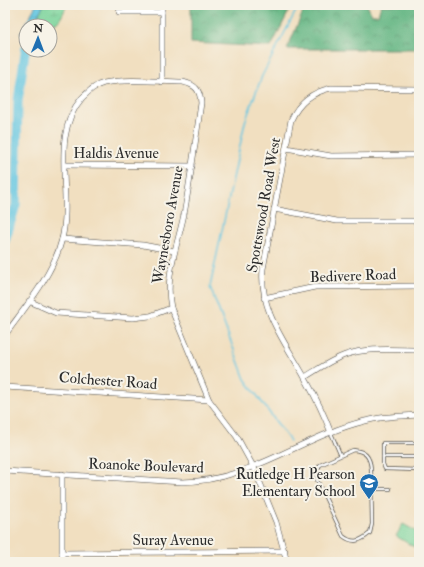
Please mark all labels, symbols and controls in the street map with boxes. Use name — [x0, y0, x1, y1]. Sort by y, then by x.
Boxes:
north arrow — [18, 18, 58, 58]
text: N — [32, 22, 44, 35]
street label: Spottswood Road West — [243, 136, 286, 274]
street label: Haldis Avenue — [73, 144, 159, 163]
street label: Waynesboro Avenue — [148, 164, 188, 287]
street label: Bedivere Road — [310, 265, 397, 287]
street label: Colchester Road — [58, 368, 158, 394]
street label: Roanoke Boulevard — [88, 454, 205, 478]
place label: Rutledge H Pearson Elementary School — [236, 465, 355, 501]
school or university icon: Rutledge H Pearson Elementary School — [358, 472, 380, 500]
street label: Suray Avenue — [133, 531, 213, 550]

